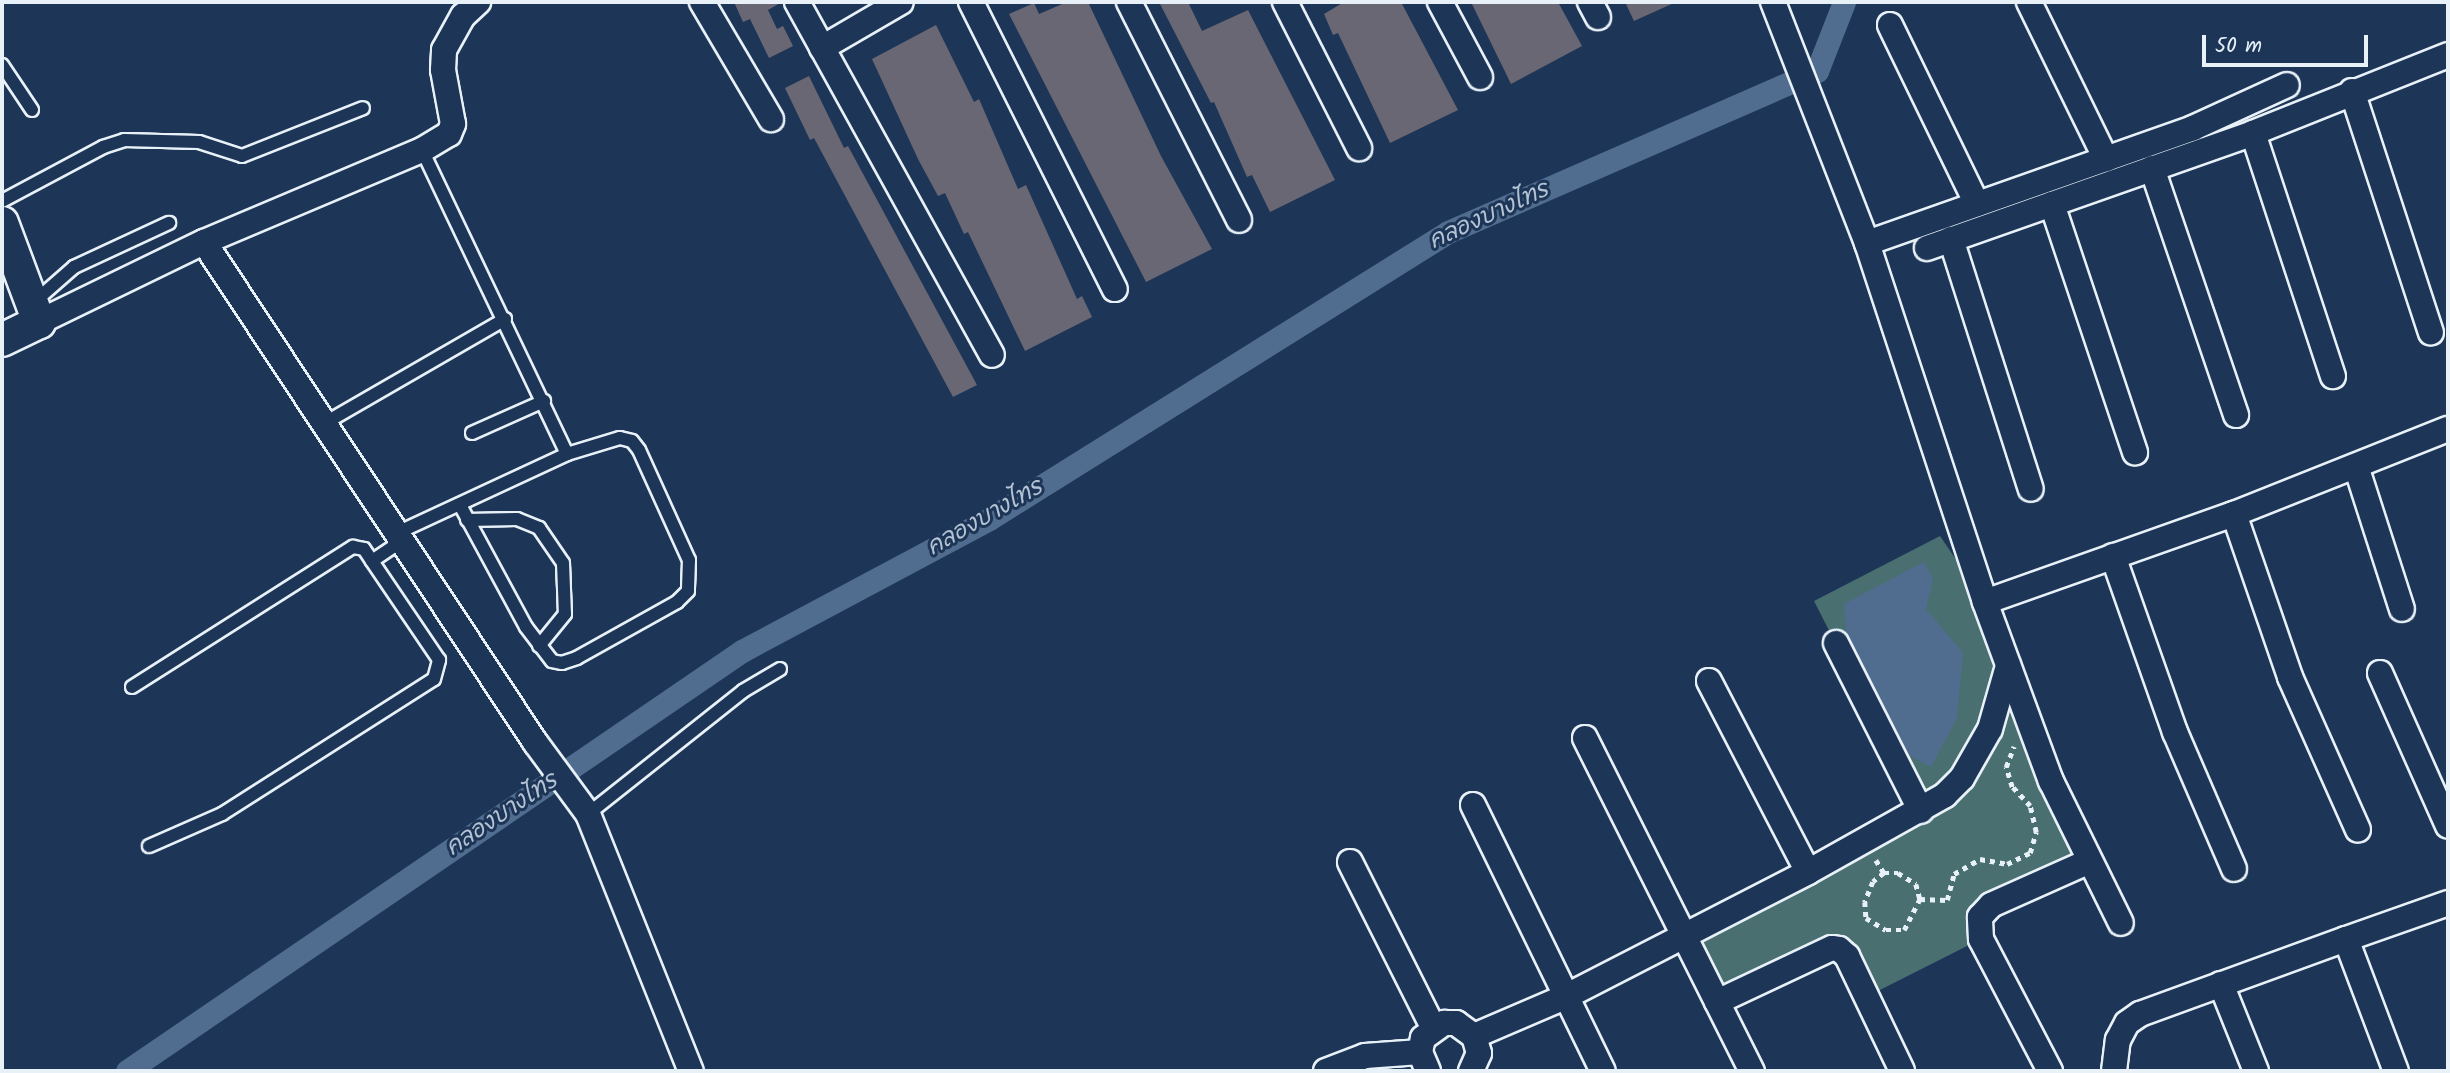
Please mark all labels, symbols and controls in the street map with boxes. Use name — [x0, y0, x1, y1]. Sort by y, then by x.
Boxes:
scale bar — [2205, 21, 2371, 65]
text: 50 m — [2215, 30, 2262, 63]
water label: คลองบางไทร — [1425, 176, 1553, 256]
water label: คลองบางไทร — [922, 474, 1048, 562]
water label: คลองบางไทร — [441, 768, 563, 862]

